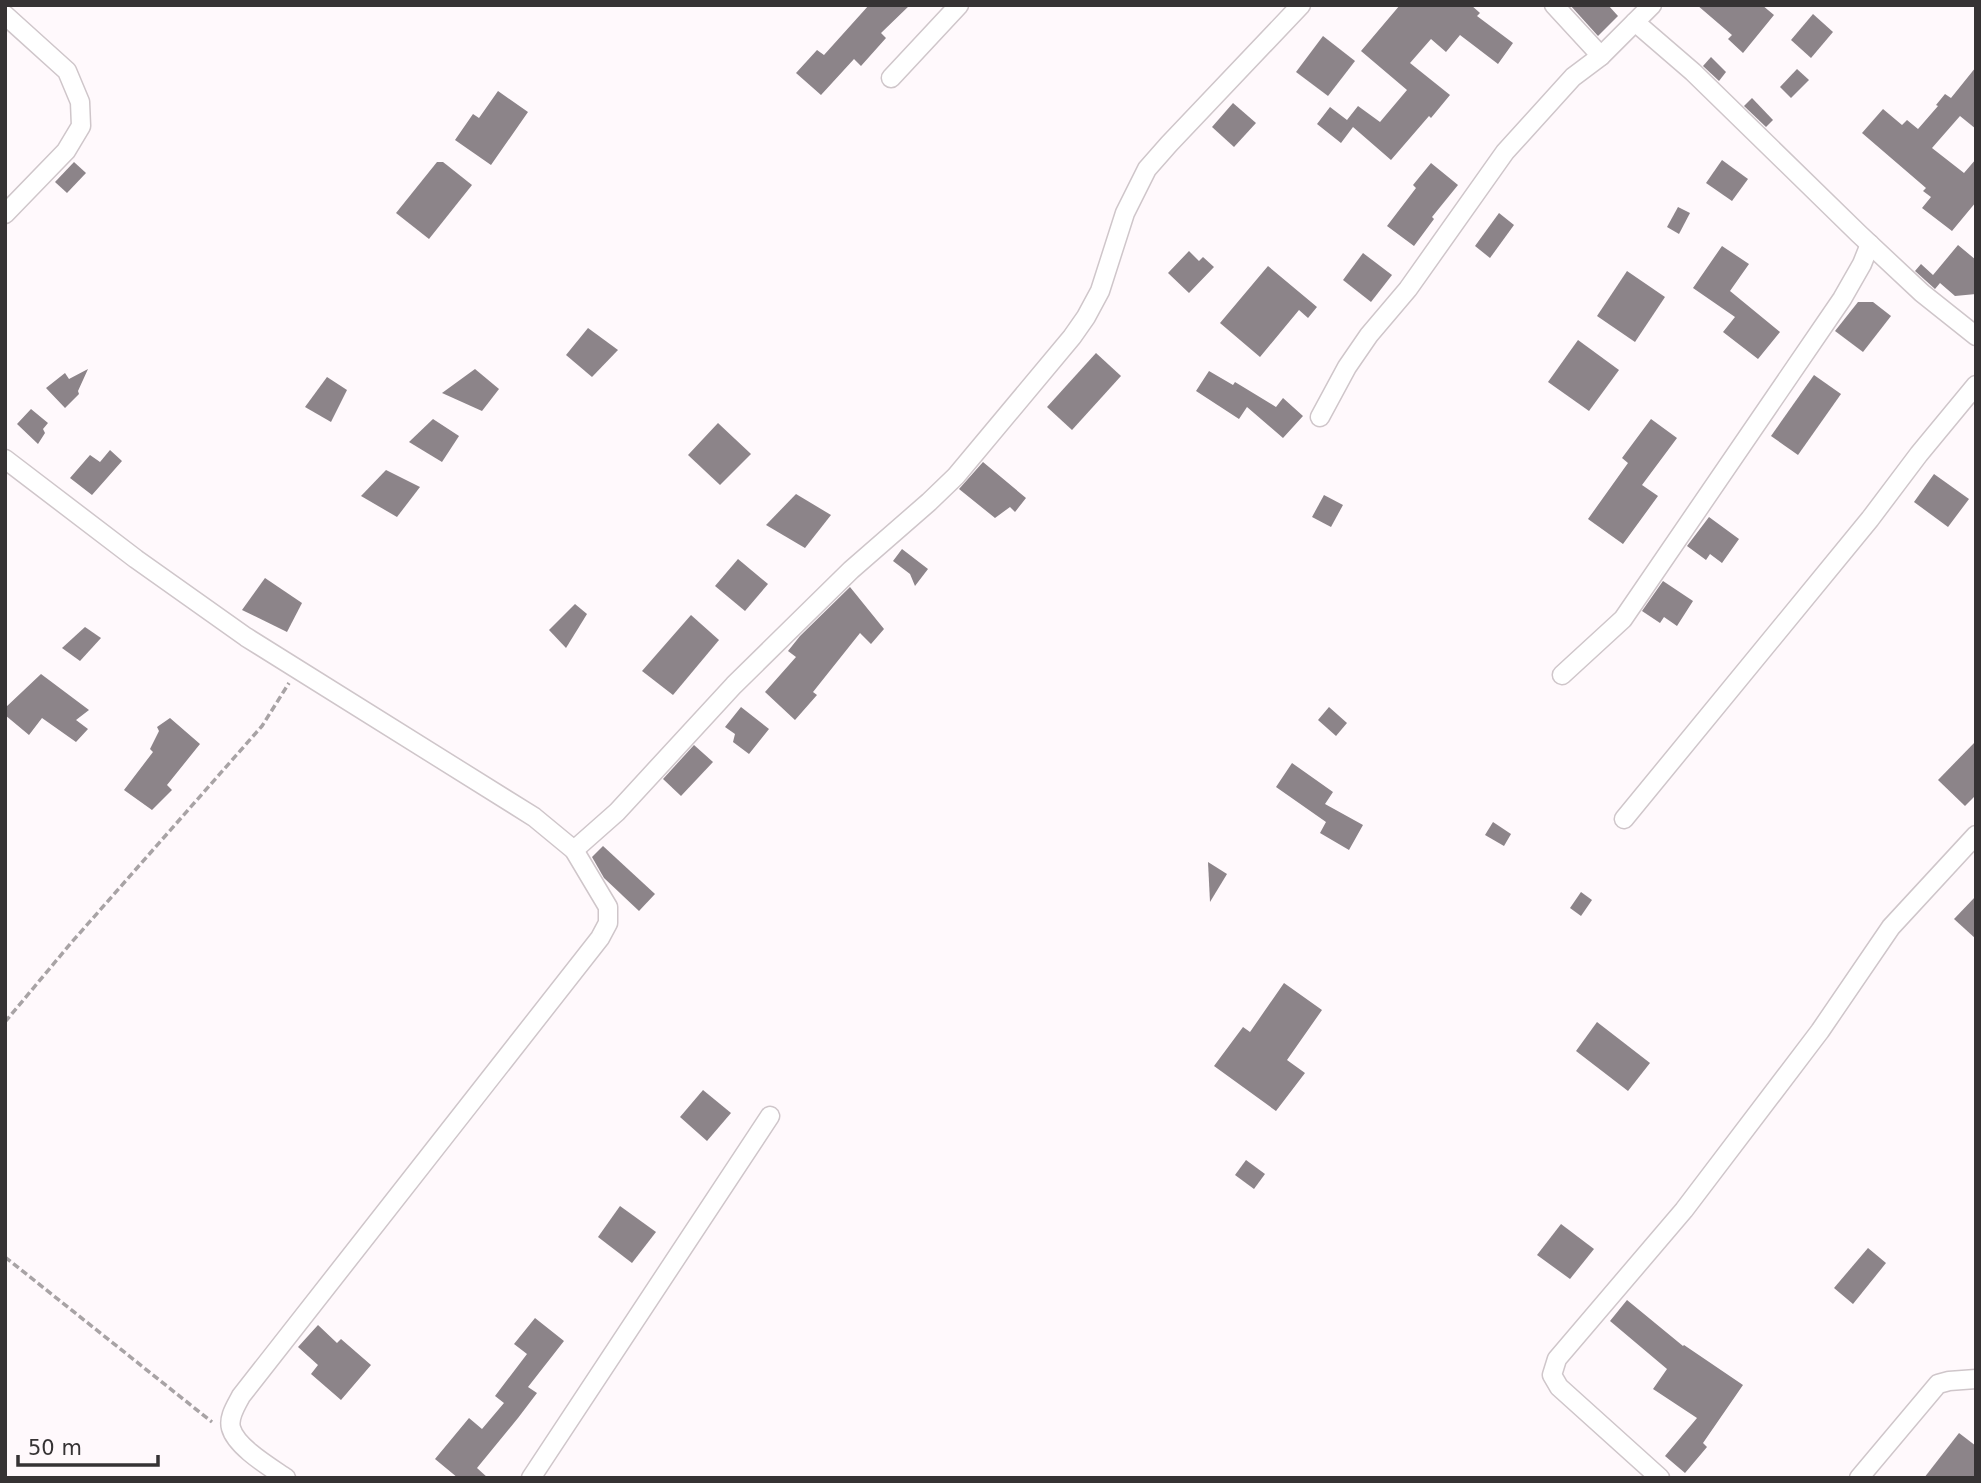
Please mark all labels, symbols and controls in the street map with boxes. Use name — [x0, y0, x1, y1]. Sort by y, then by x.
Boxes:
scale bar — [18, 1424, 158, 1468]
text: 50 m — [28, 1436, 82, 1460]

